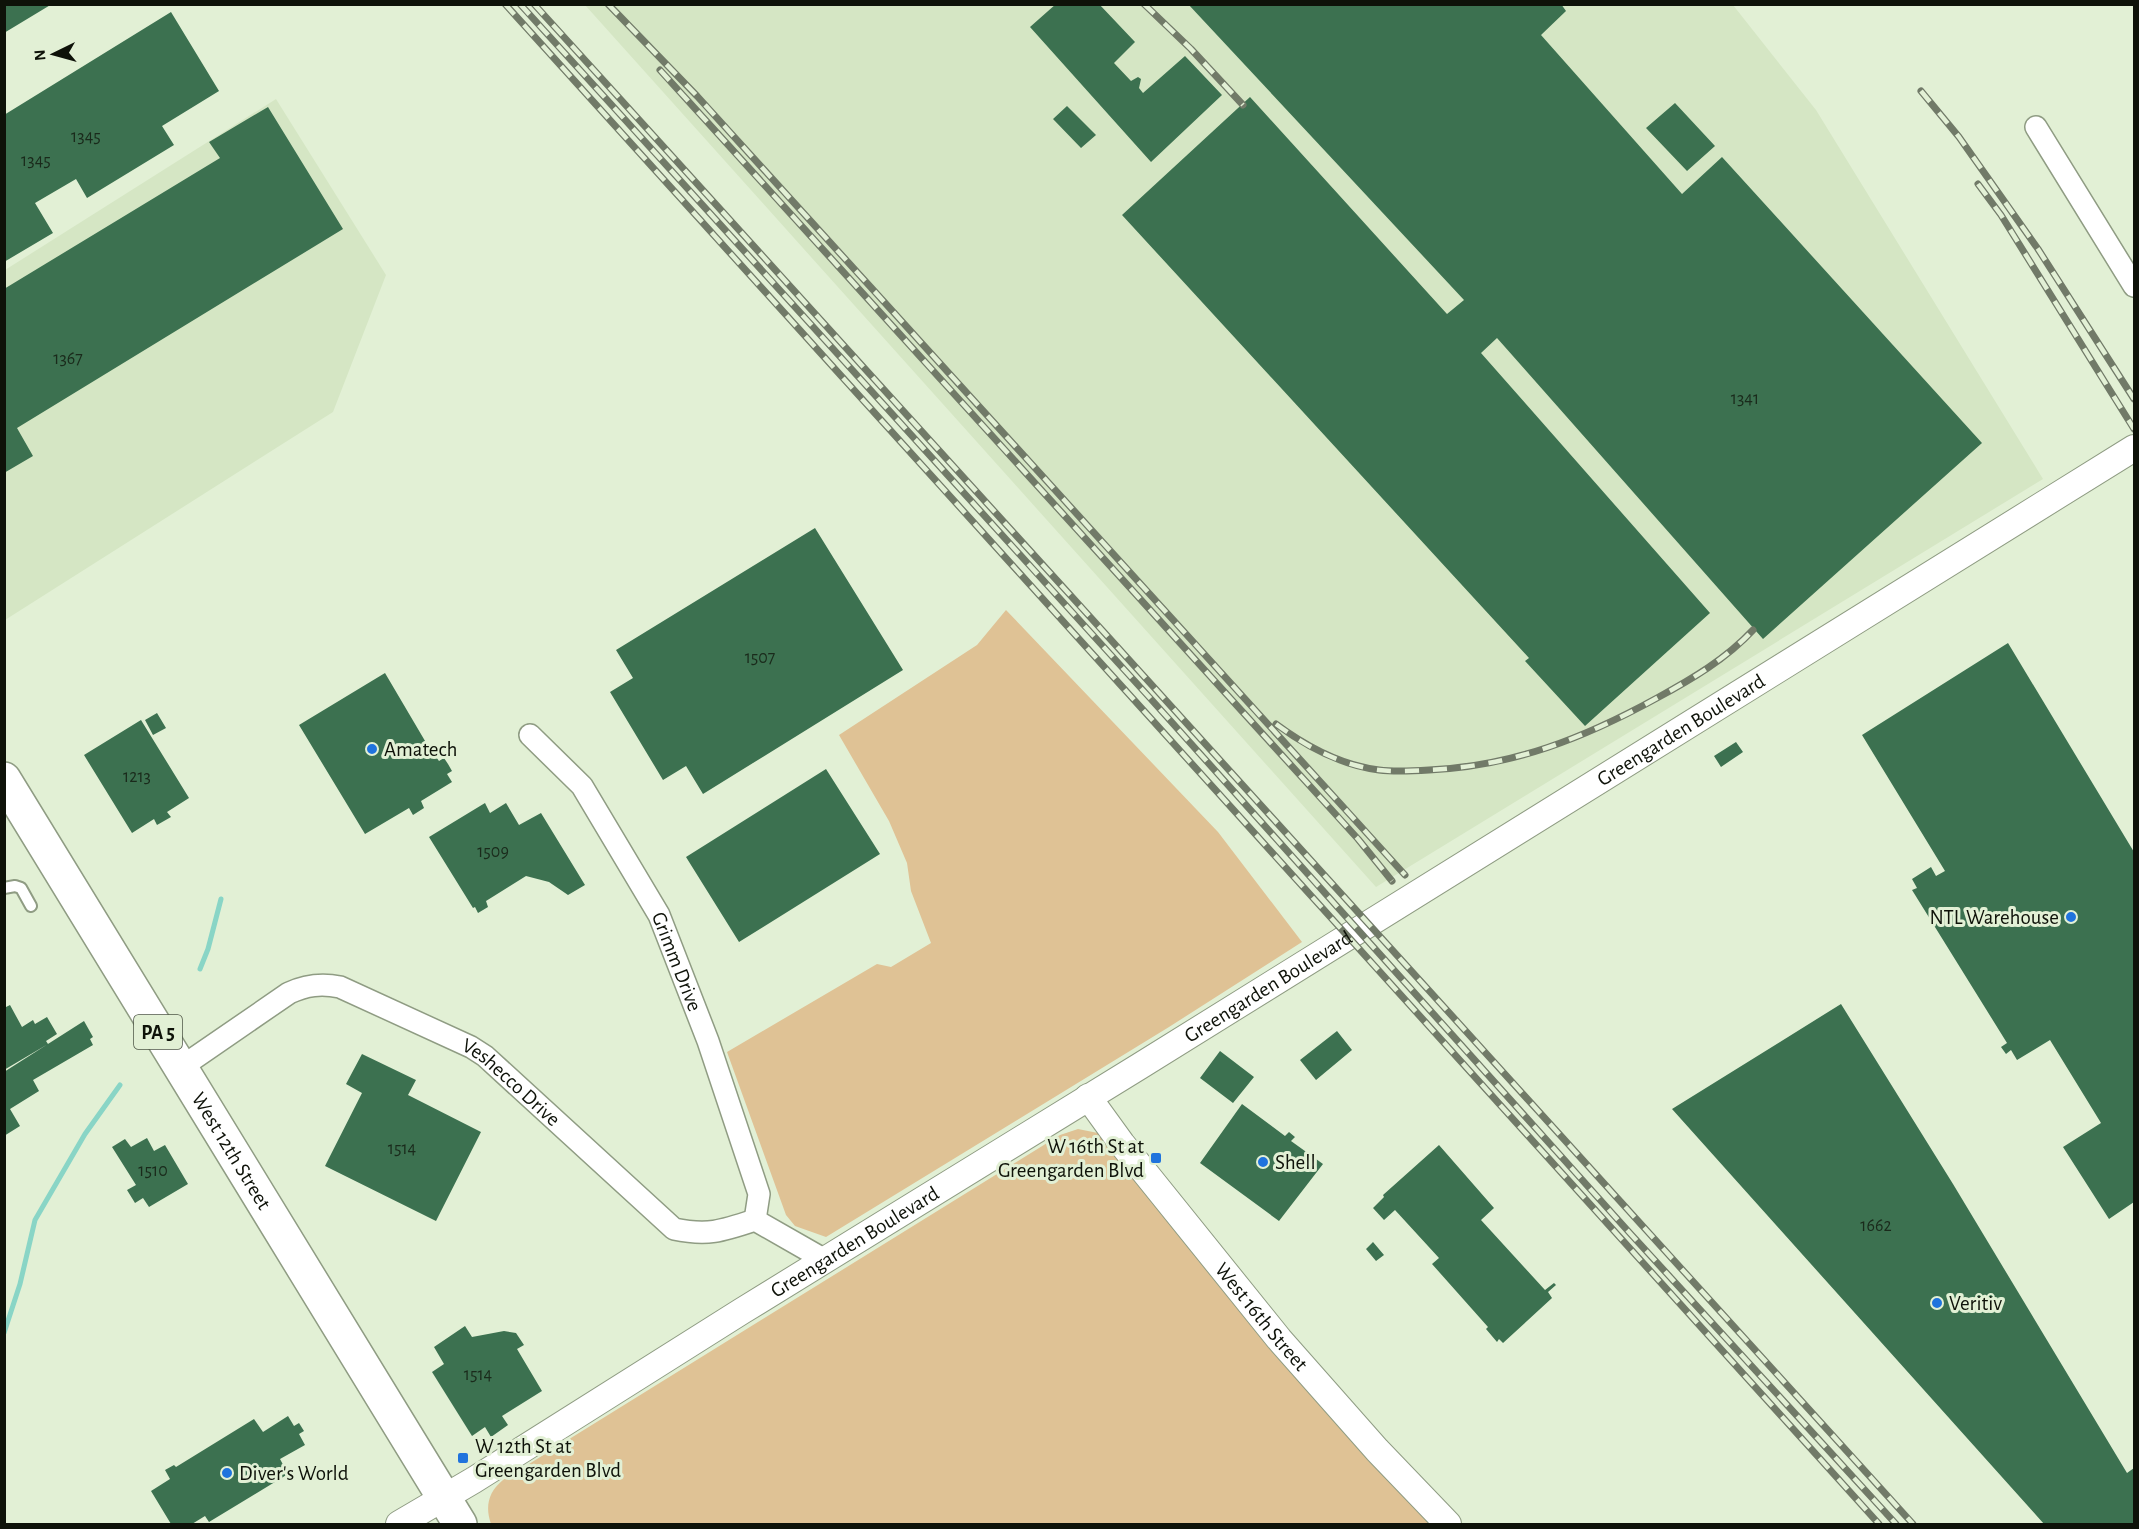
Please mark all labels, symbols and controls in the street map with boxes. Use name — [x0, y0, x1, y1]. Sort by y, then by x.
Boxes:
north arrow — [24, 24, 84, 84]
text: N — [32, 49, 49, 61]
house number: 1345 — [71, 128, 101, 146]
house number: 1345 — [21, 152, 51, 170]
house number: 1367 — [53, 350, 83, 368]
house number: 1341 — [1731, 390, 1759, 408]
house number: 1507 — [745, 649, 775, 667]
street label: Greengarden Boulevard — [1594, 670, 1769, 790]
place label: Amatech — [384, 739, 458, 760]
marker: Amatech — [365, 742, 379, 756]
house number: 1213 — [123, 768, 151, 786]
house number: 1509 — [477, 843, 509, 861]
place label: NTL Warehouse — [1930, 907, 2059, 928]
street label: Grimm Drive — [648, 909, 705, 1014]
marker: NTL Warehouse — [2064, 910, 2078, 924]
street label: Greengarden Boulevard — [1181, 927, 1356, 1047]
road number: PA 5 — [134, 1015, 182, 1049]
street label: Veshecco Drive — [459, 1035, 564, 1130]
street label: West 12th Street — [188, 1089, 275, 1214]
place label: W 16th St at Greengarden Blvd — [998, 1136, 1144, 1181]
house number: 1514 — [388, 1140, 417, 1158]
marker: W 16th St at Greengarden Blvd — [1149, 1151, 1163, 1165]
place label: Shell — [1275, 1152, 1316, 1173]
marker: Shell — [1256, 1155, 1270, 1169]
house number: 1510 — [138, 1162, 168, 1180]
street label: Greengarden Boulevard — [767, 1183, 943, 1302]
house number: 1662 — [1860, 1217, 1892, 1235]
street label: West 16th Street — [1211, 1259, 1312, 1375]
place label: Veritiv — [1949, 1293, 2002, 1314]
marker: Veritiv — [1930, 1296, 1944, 1310]
house number: 1514 — [464, 1366, 493, 1384]
place label: W 12th St at Greengarden Blvd — [475, 1436, 621, 1481]
marker: W 12th St at Greengarden Blvd — [456, 1451, 470, 1465]
place label: Diver's World — [239, 1463, 349, 1484]
marker: Diver's World — [220, 1466, 234, 1480]

